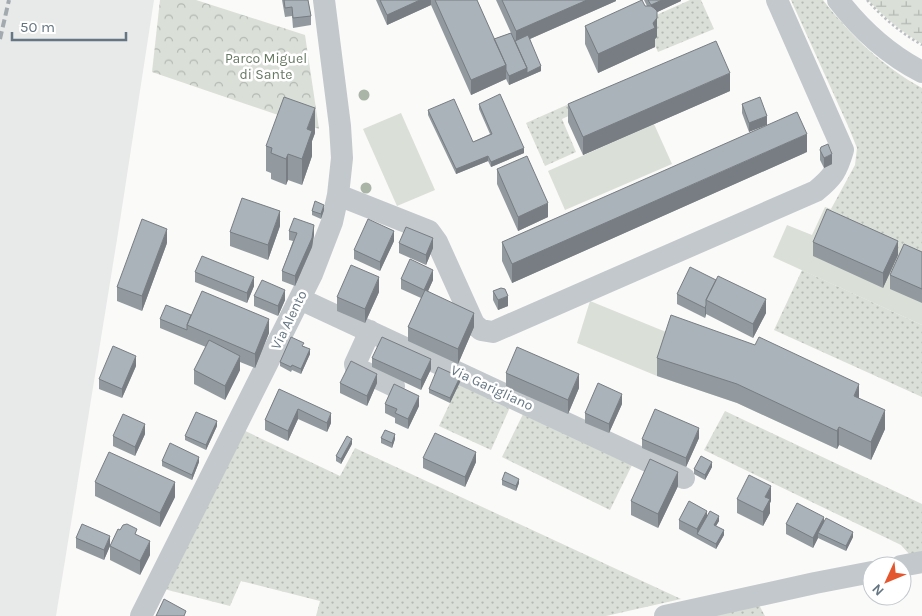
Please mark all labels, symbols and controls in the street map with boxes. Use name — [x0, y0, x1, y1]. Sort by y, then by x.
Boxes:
scale bar — [12, 10, 126, 42]
text: 50 m — [20, 18, 55, 36]
park label: Parco Miguel di Sante — [225, 50, 307, 83]
street label: Via Alento — [267, 288, 311, 352]
street label: Via Garigliano — [448, 362, 536, 414]
north arrow — [862, 556, 912, 606]
text: N — [868, 580, 888, 599]

